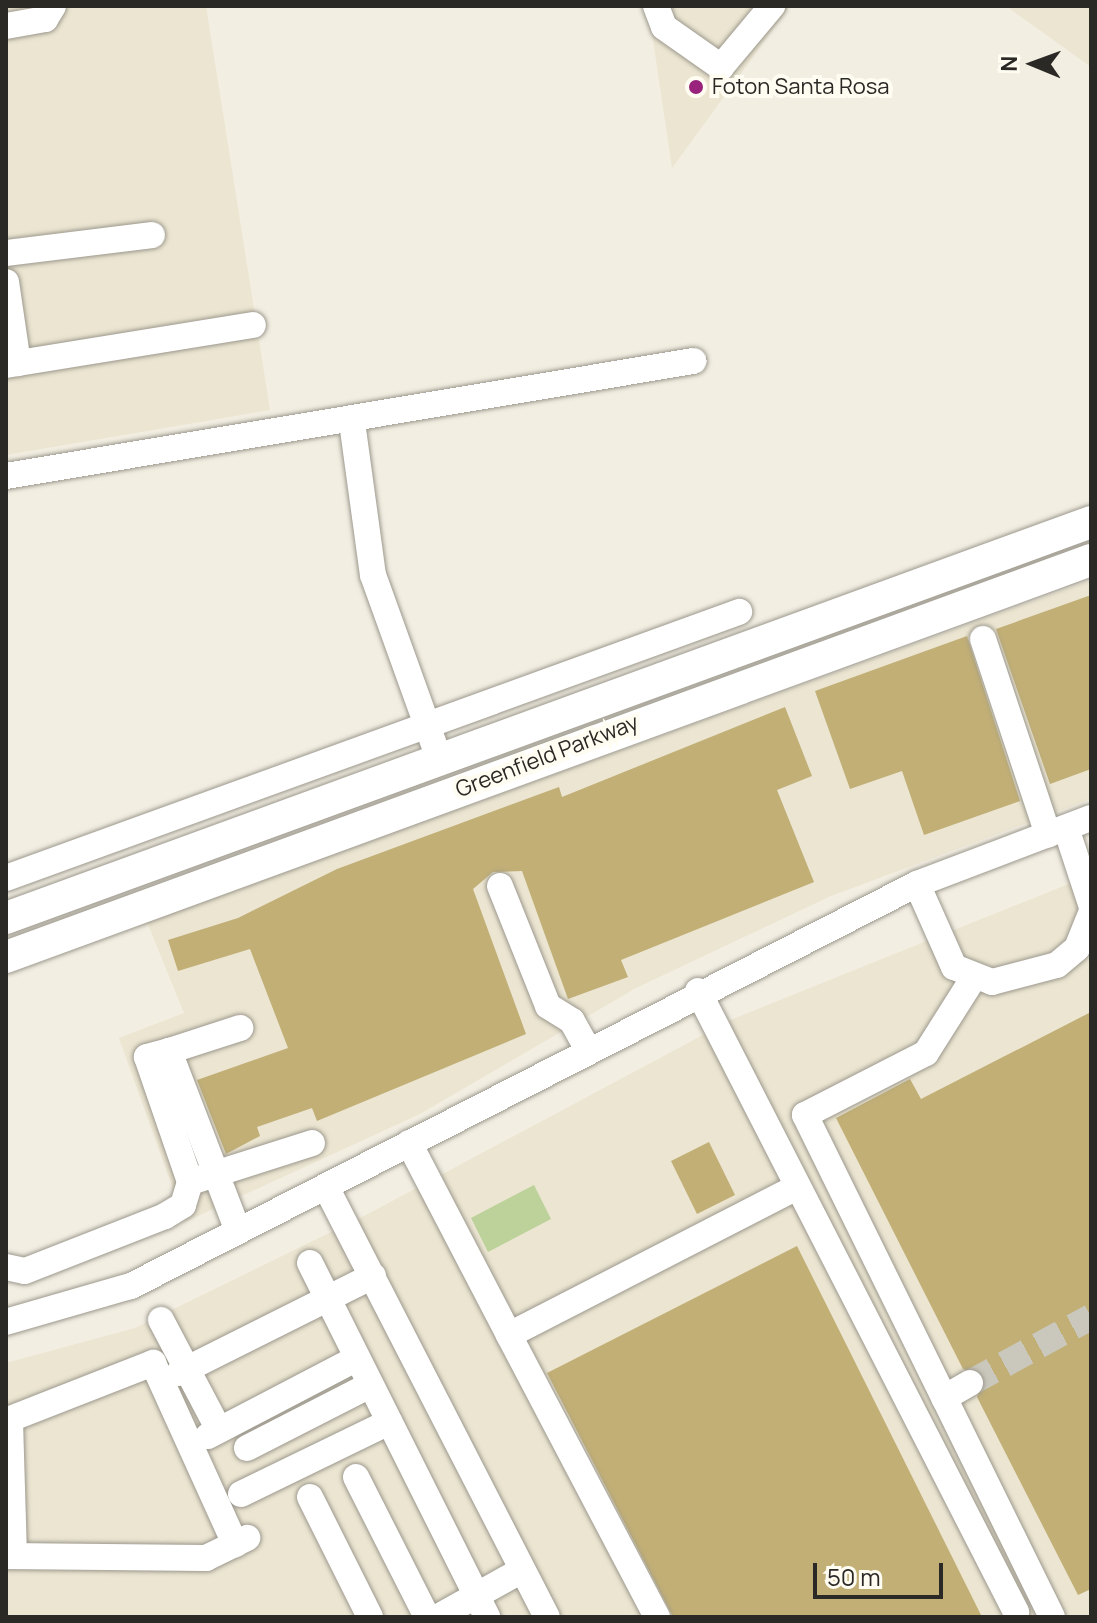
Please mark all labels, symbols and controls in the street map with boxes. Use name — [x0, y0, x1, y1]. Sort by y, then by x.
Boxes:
north arrow — [993, 24, 1073, 104]
text: N — [994, 55, 1024, 72]
place label: Foton Santa Rosa — [712, 74, 889, 100]
marker: Foton Santa Rosa — [687, 78, 705, 96]
street label: Greenfield Parkway — [452, 709, 642, 803]
scale bar — [817, 1547, 947, 1597]
text: 50 m — [827, 1560, 881, 1593]

